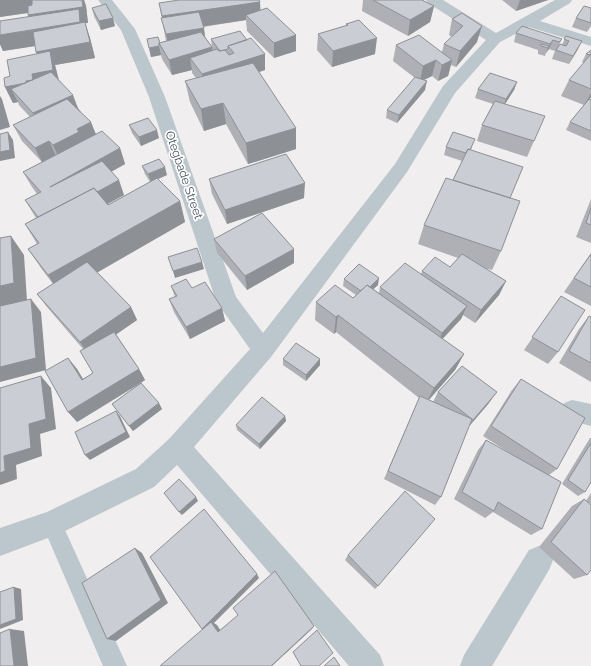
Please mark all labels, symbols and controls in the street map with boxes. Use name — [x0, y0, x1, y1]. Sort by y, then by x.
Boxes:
street label: Otegbade Street — [162, 129, 206, 221]

